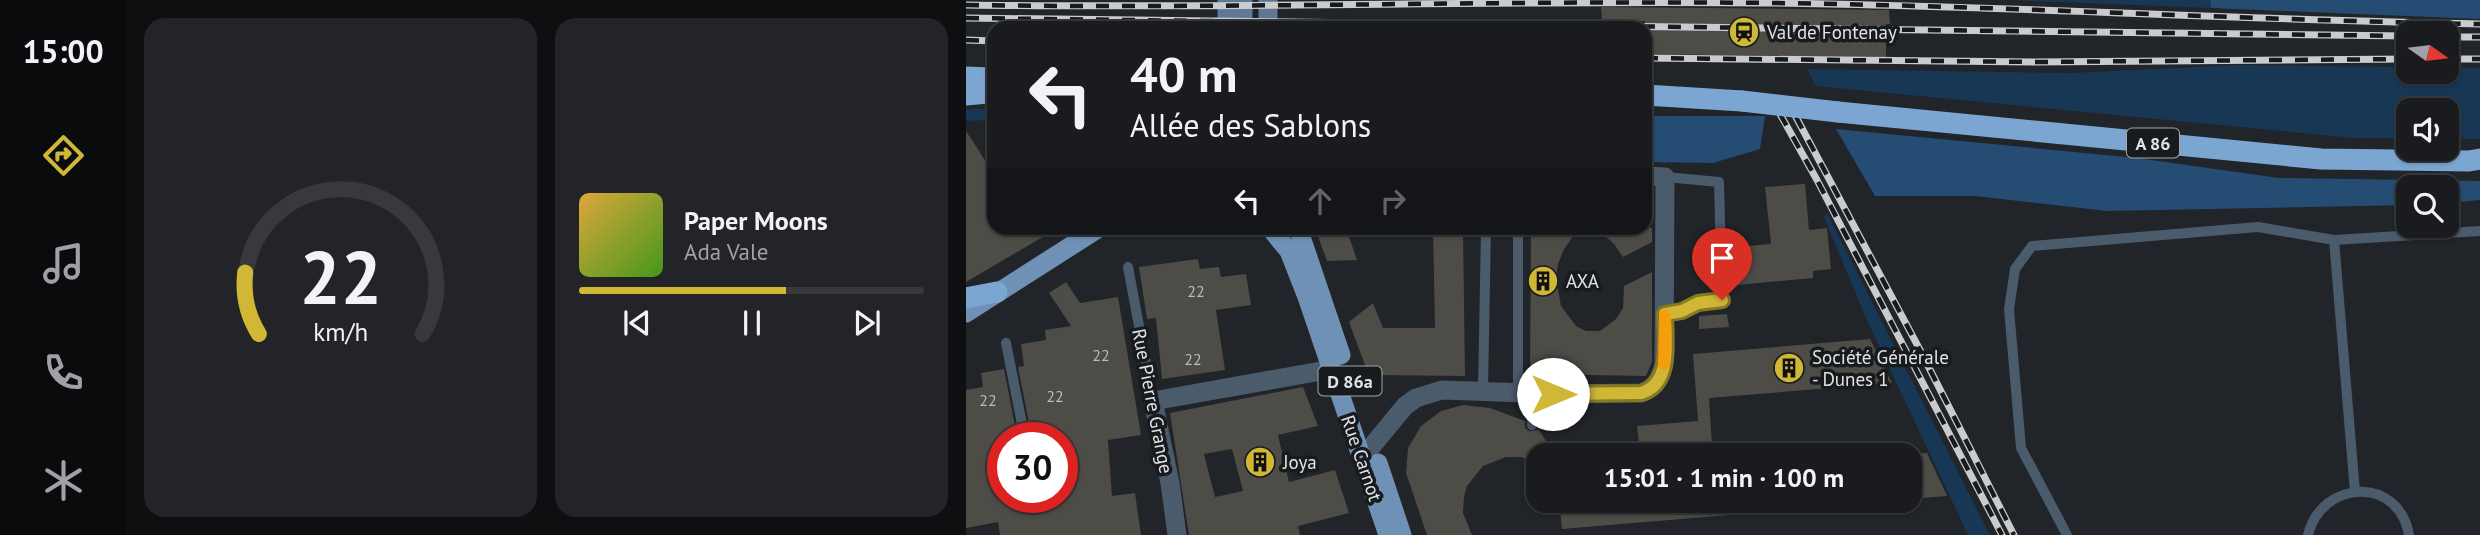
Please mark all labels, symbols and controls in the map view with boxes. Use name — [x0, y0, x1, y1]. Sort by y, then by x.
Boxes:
station icon: Val de Fontenay — [1727, 15, 1761, 49]
place label: Val de Fontenay — [1766, 20, 1897, 44]
north arrow — [2396, 21, 2459, 84]
map controls — [2396, 21, 2459, 238]
text: 15:00 — [22, 30, 104, 72]
text: 40 m — [1130, 42, 1237, 106]
icon: left — [1015, 49, 1106, 140]
button: sound — [2396, 98, 2459, 161]
text: Allée des Sablons — [1130, 104, 1371, 146]
road number: A 86 — [2127, 128, 2179, 158]
icon: directions — [39, 131, 88, 180]
button: search — [2396, 175, 2459, 238]
icon: left — [1228, 182, 1266, 220]
icon: ahead — [1301, 182, 1339, 220]
icon: right — [1374, 182, 1412, 220]
text: Paper Moons — [684, 204, 828, 237]
pin — [1692, 228, 1752, 300]
text: 22 — [299, 230, 382, 324]
text: Ada Vale — [684, 237, 768, 266]
icon: music — [39, 239, 88, 288]
icon: arrive — [1703, 239, 1741, 277]
building icon: AXA — [1526, 264, 1560, 298]
place label: AXA — [1566, 269, 1599, 293]
house number: 22 — [1187, 281, 1205, 301]
icon: previous — [618, 304, 656, 342]
icon: pause — [733, 304, 771, 342]
icon: next — [848, 304, 886, 342]
text: km/h — [313, 315, 368, 347]
street label: Rue Pierre Grange — [1127, 327, 1179, 475]
house number: 22 — [1092, 345, 1110, 365]
place label: Société Générale - Dunes 1 — [1812, 345, 1949, 391]
icon: phone — [39, 348, 88, 397]
house number: 22 — [1184, 349, 1202, 369]
building icon: Société Générale - Dunes 1 — [1772, 351, 1806, 385]
position arrow — [1516, 357, 1590, 431]
road number: D 86a — [1318, 366, 1382, 396]
house number: 22 — [1046, 386, 1064, 406]
house number: 22 — [979, 390, 997, 410]
street label: Rue Carnot — [1336, 412, 1388, 505]
speed limit sign: 30 — [987, 422, 1078, 513]
building icon: Joya — [1243, 445, 1277, 479]
place label: Joya — [1282, 450, 1317, 474]
icon: climate — [39, 456, 88, 505]
text: 15:01 · 1 min · 100 m — [1604, 461, 1844, 494]

